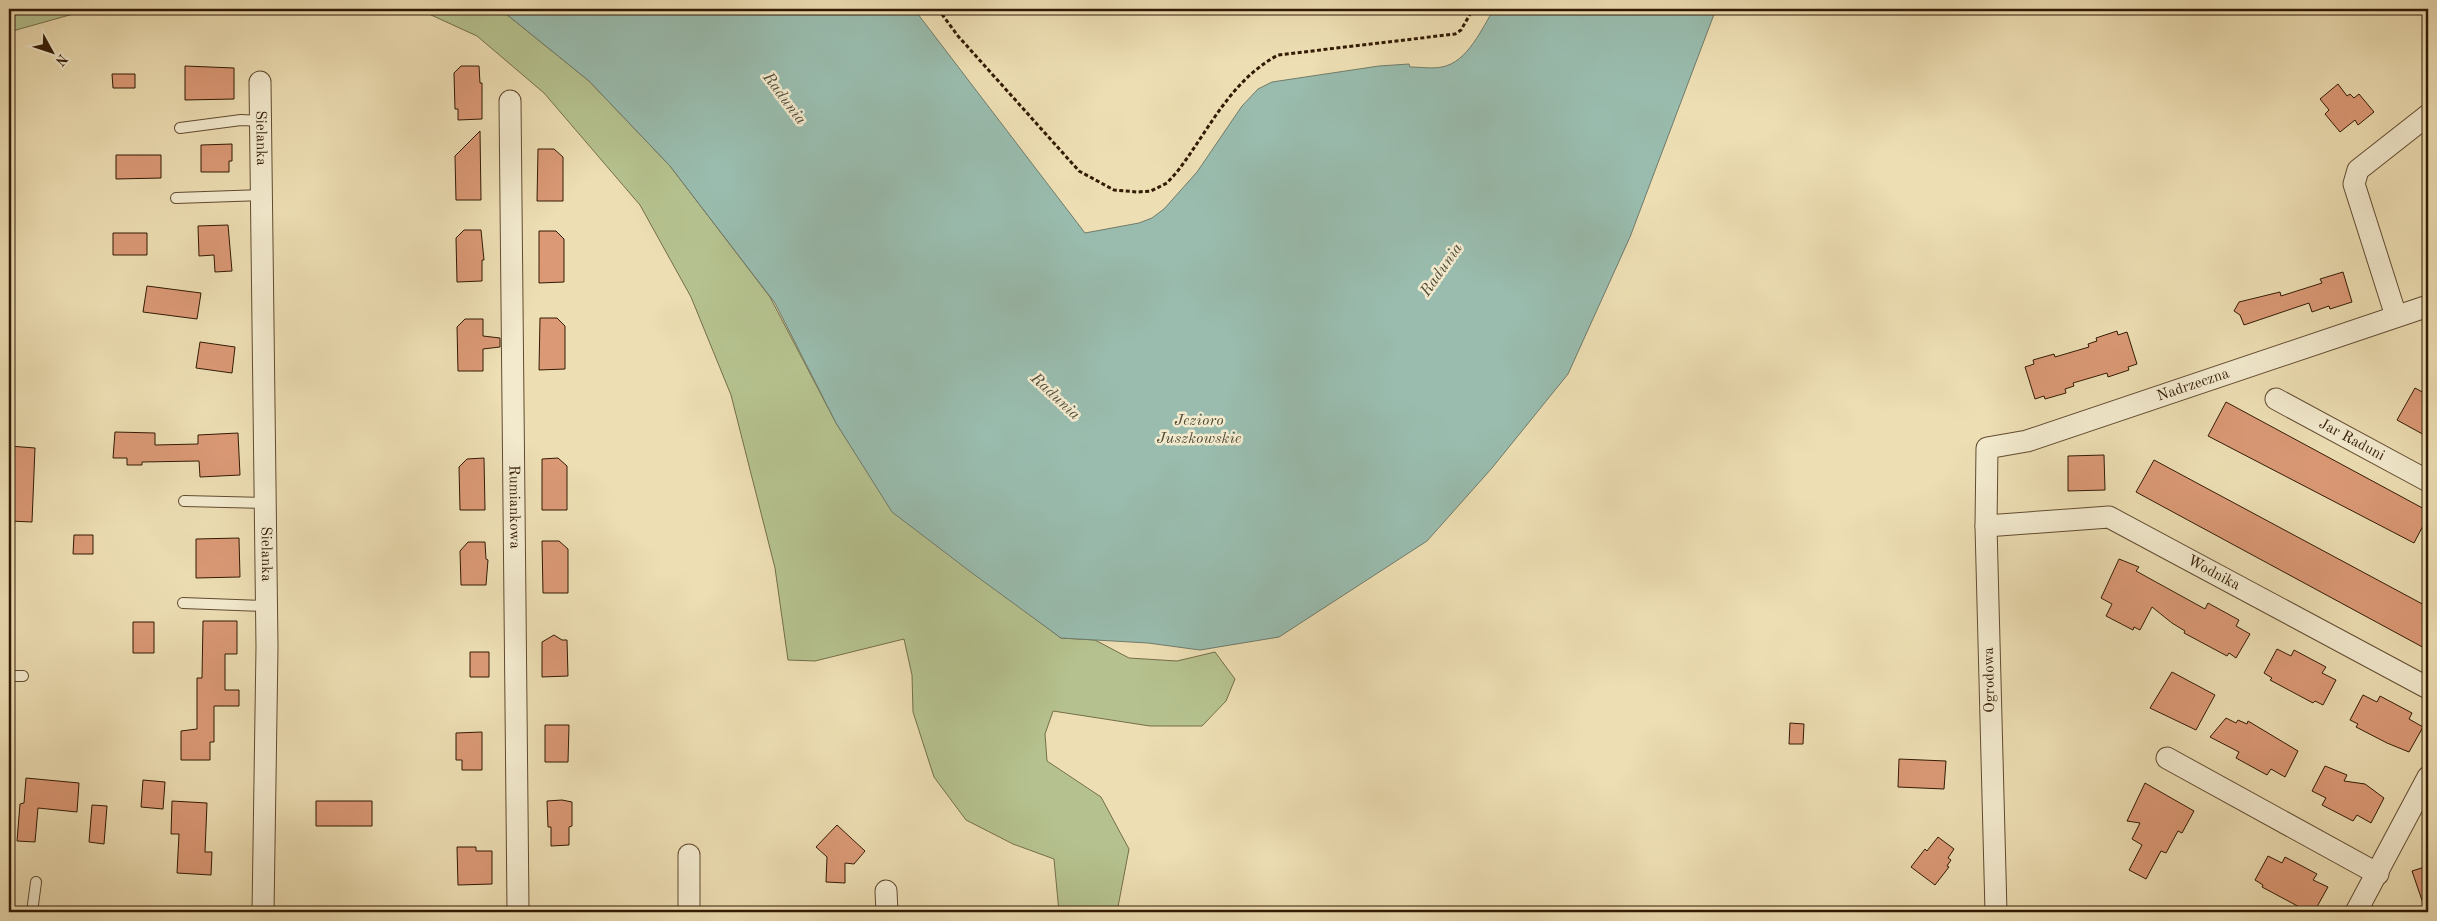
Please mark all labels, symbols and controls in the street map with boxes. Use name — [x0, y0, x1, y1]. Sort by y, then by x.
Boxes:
north arrow — [28, 28, 78, 78]
text: N — [52, 51, 70, 69]
water label: Radunia — [759, 69, 809, 128]
street label: Sielanka — [253, 110, 269, 166]
water label: Radunia — [1417, 240, 1466, 300]
street label: Nadrzeczna — [2155, 366, 2232, 404]
water label: Radunia — [1027, 370, 1083, 424]
water label: Jezioro Juszkowskie — [1157, 413, 1242, 447]
street label: Jar Raduni — [2316, 416, 2387, 464]
street label: Rumiankowa — [506, 465, 522, 550]
street label: Sielanka — [258, 526, 274, 582]
street label: Wodnika — [2185, 553, 2243, 593]
street label: Ogrodowa — [1982, 646, 1998, 713]

